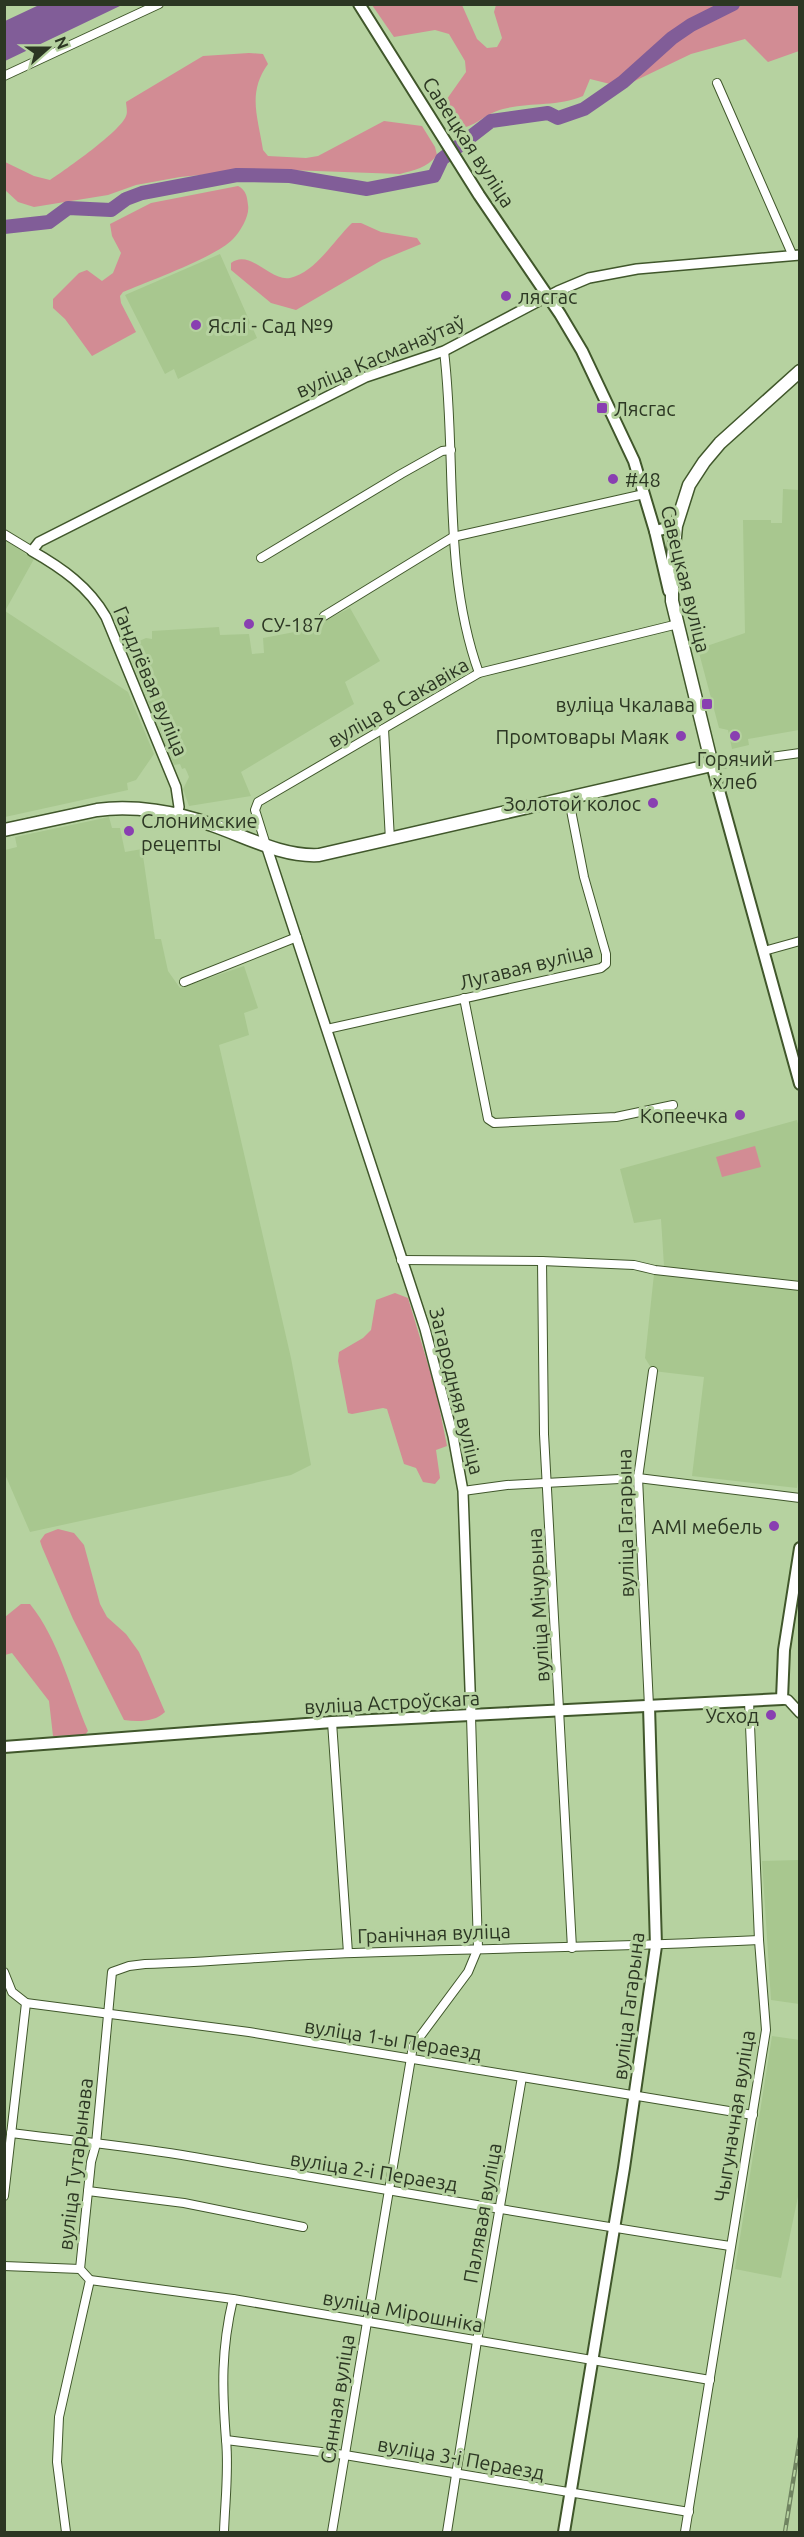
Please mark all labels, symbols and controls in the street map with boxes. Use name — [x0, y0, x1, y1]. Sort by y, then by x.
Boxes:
north arrow — [18, 18, 78, 78]
text: N — [51, 34, 73, 51]
street label: Савецкая вуліца — [418, 72, 520, 212]
place label: лясгас — [518, 285, 577, 308]
marker: лясгас — [499, 289, 513, 303]
street label: вуліца Касманаўтаў — [292, 310, 468, 402]
place label: Яслі - Сад №9 — [208, 314, 334, 337]
marker: Яслі - Сад №9 — [189, 318, 203, 332]
place label: Лясгас — [614, 397, 676, 420]
marker: Лясгас — [595, 401, 609, 415]
place label: #48 — [625, 468, 661, 491]
marker: #48 — [606, 472, 620, 486]
street label: Савецкая вуліца — [657, 503, 715, 655]
street label: Гандлёвая вуліца — [109, 603, 193, 759]
place label: СУ-187 — [261, 613, 325, 636]
marker: СУ-187 — [242, 617, 256, 631]
street label: вуліца 8 Сакавіка — [323, 652, 473, 752]
place label: вуліца Чкалава — [555, 693, 695, 716]
marker: вуліца Чкалава — [700, 697, 714, 711]
place label: Промтовары Маяк — [495, 725, 669, 748]
marker: Промтовары Маяк — [674, 729, 688, 743]
marker: Горячий хлеб — [728, 729, 742, 743]
place label: Горячий хлеб — [697, 747, 773, 793]
place label: Золотой колос — [503, 792, 641, 815]
marker: Золотой колос — [646, 796, 660, 810]
place label: Слонимские рецепты — [141, 809, 258, 855]
marker: Слонимские рецепты — [122, 824, 136, 838]
street label: Лугавая вуліца — [457, 938, 595, 994]
place label: Копеечка — [640, 1104, 728, 1127]
marker: Копеечка — [733, 1108, 747, 1122]
street label: Загародняя вуліца — [425, 1305, 489, 1477]
street label: вуліца Гагарына — [612, 1448, 638, 1598]
place label: AMI мебель — [652, 1515, 762, 1538]
marker: AMI мебель — [767, 1519, 781, 1533]
street label: вуліца Мічурына — [522, 1527, 554, 1683]
street label: вуліца Астроўскага — [303, 1686, 481, 1718]
place label: Усход — [705, 1704, 759, 1727]
marker: Усход — [764, 1708, 778, 1722]
street label: Гранічная вуліца — [357, 1919, 511, 1947]
street label: вуліца Гагарына — [608, 1931, 648, 2081]
street label: вуліца 1-ы Пераезд — [303, 2014, 484, 2064]
street label: Чыгуначная вуліца — [709, 2028, 759, 2204]
street label: вуліца Тутарынава — [53, 2077, 97, 2251]
street label: Палявая вуліца — [458, 2141, 506, 2285]
street label: вуліца 2-і Пераезд — [289, 2146, 460, 2196]
street label: вуліца Мірошніка — [321, 2286, 485, 2336]
street label: Сянная вуліца — [315, 2333, 359, 2465]
street label: вуліца 3-і Пераезд — [376, 2432, 547, 2484]

